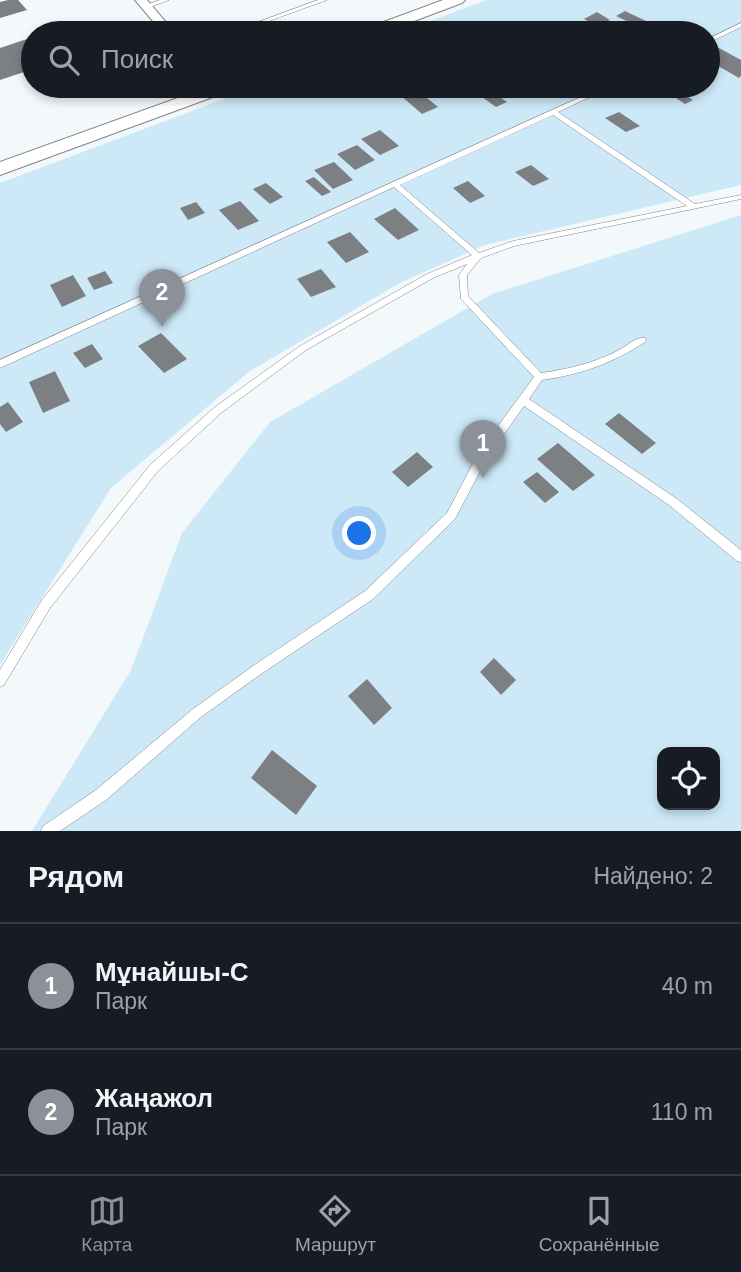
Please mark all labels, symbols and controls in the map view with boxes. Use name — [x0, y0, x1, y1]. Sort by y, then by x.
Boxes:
search box — [21, 21, 720, 98]
icon: search — [45, 41, 83, 79]
text: Поиск — [101, 44, 173, 74]
pin: 2 — [139, 269, 185, 327]
pin: 1 — [460, 420, 506, 478]
your location — [342, 516, 376, 550]
map controls — [657, 747, 720, 810]
button: locate — [657, 747, 720, 810]
text: Рядом — [28, 860, 124, 893]
text: Найдено: 2 — [593, 863, 713, 889]
text: Мұнайшы-С — [95, 957, 249, 987]
text: 1 — [45, 973, 57, 999]
text: 40 m — [662, 973, 713, 999]
text: Парк — [95, 988, 147, 1014]
text: Жаңажол — [95, 1083, 213, 1113]
text: 2 — [45, 1099, 57, 1125]
text: 110 m — [651, 1099, 713, 1125]
text: Парк — [95, 1114, 147, 1140]
tab: Карта — [81, 1192, 132, 1256]
tab: Маршрут — [295, 1192, 376, 1256]
tab: Сохранённые — [539, 1192, 660, 1256]

